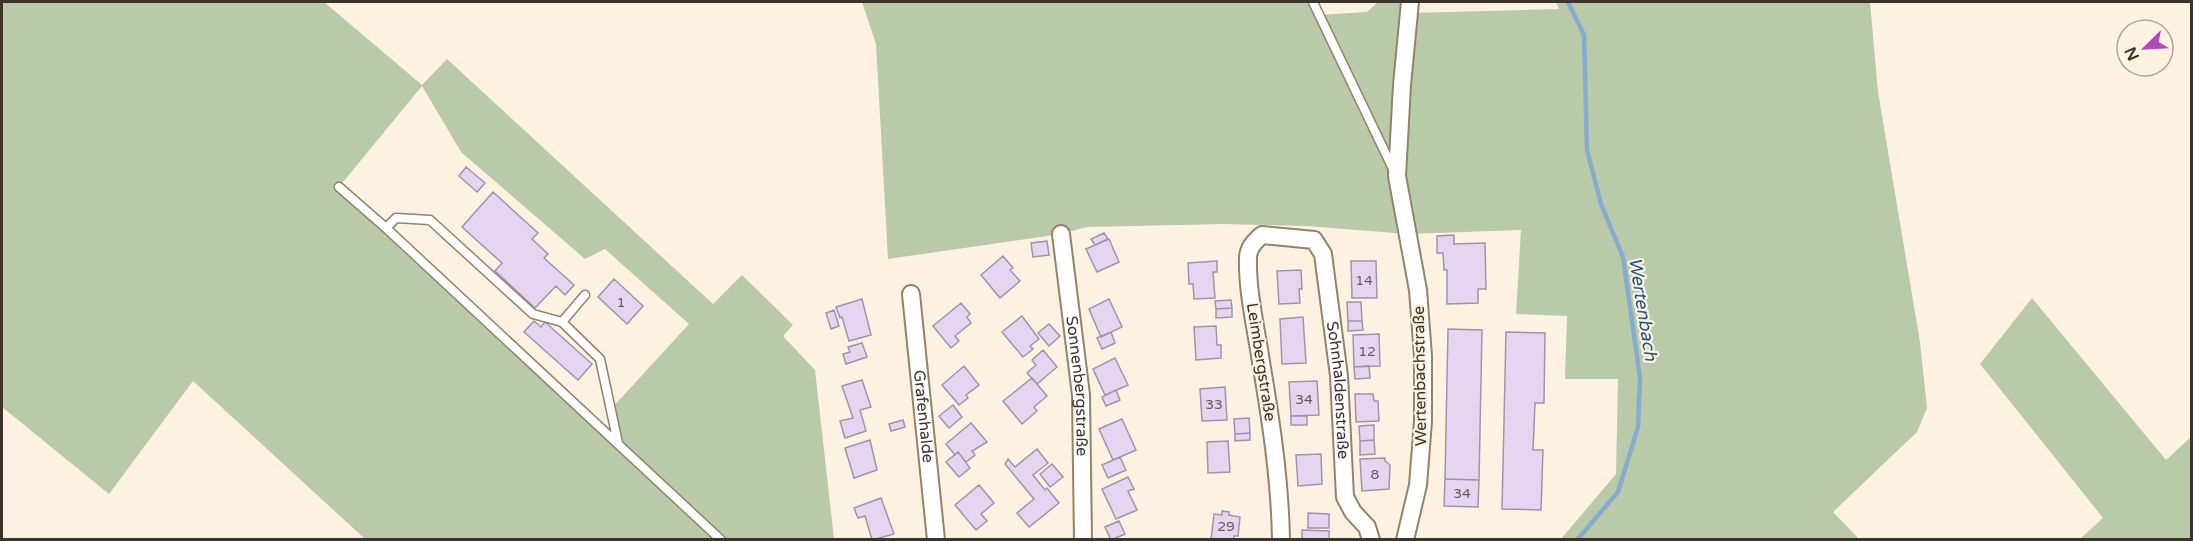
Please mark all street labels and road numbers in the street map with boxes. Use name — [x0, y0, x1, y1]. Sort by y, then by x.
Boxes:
street label: Leimbergstraße — [1242, 301, 1280, 423]
street label: Wertenbachstraße — [1409, 306, 1431, 446]
street label: Sonnenbergstraße — [1061, 315, 1092, 456]
street label: Sohnhaldenstraße — [1322, 320, 1353, 460]
street label: Grafenhalde — [909, 369, 938, 464]

